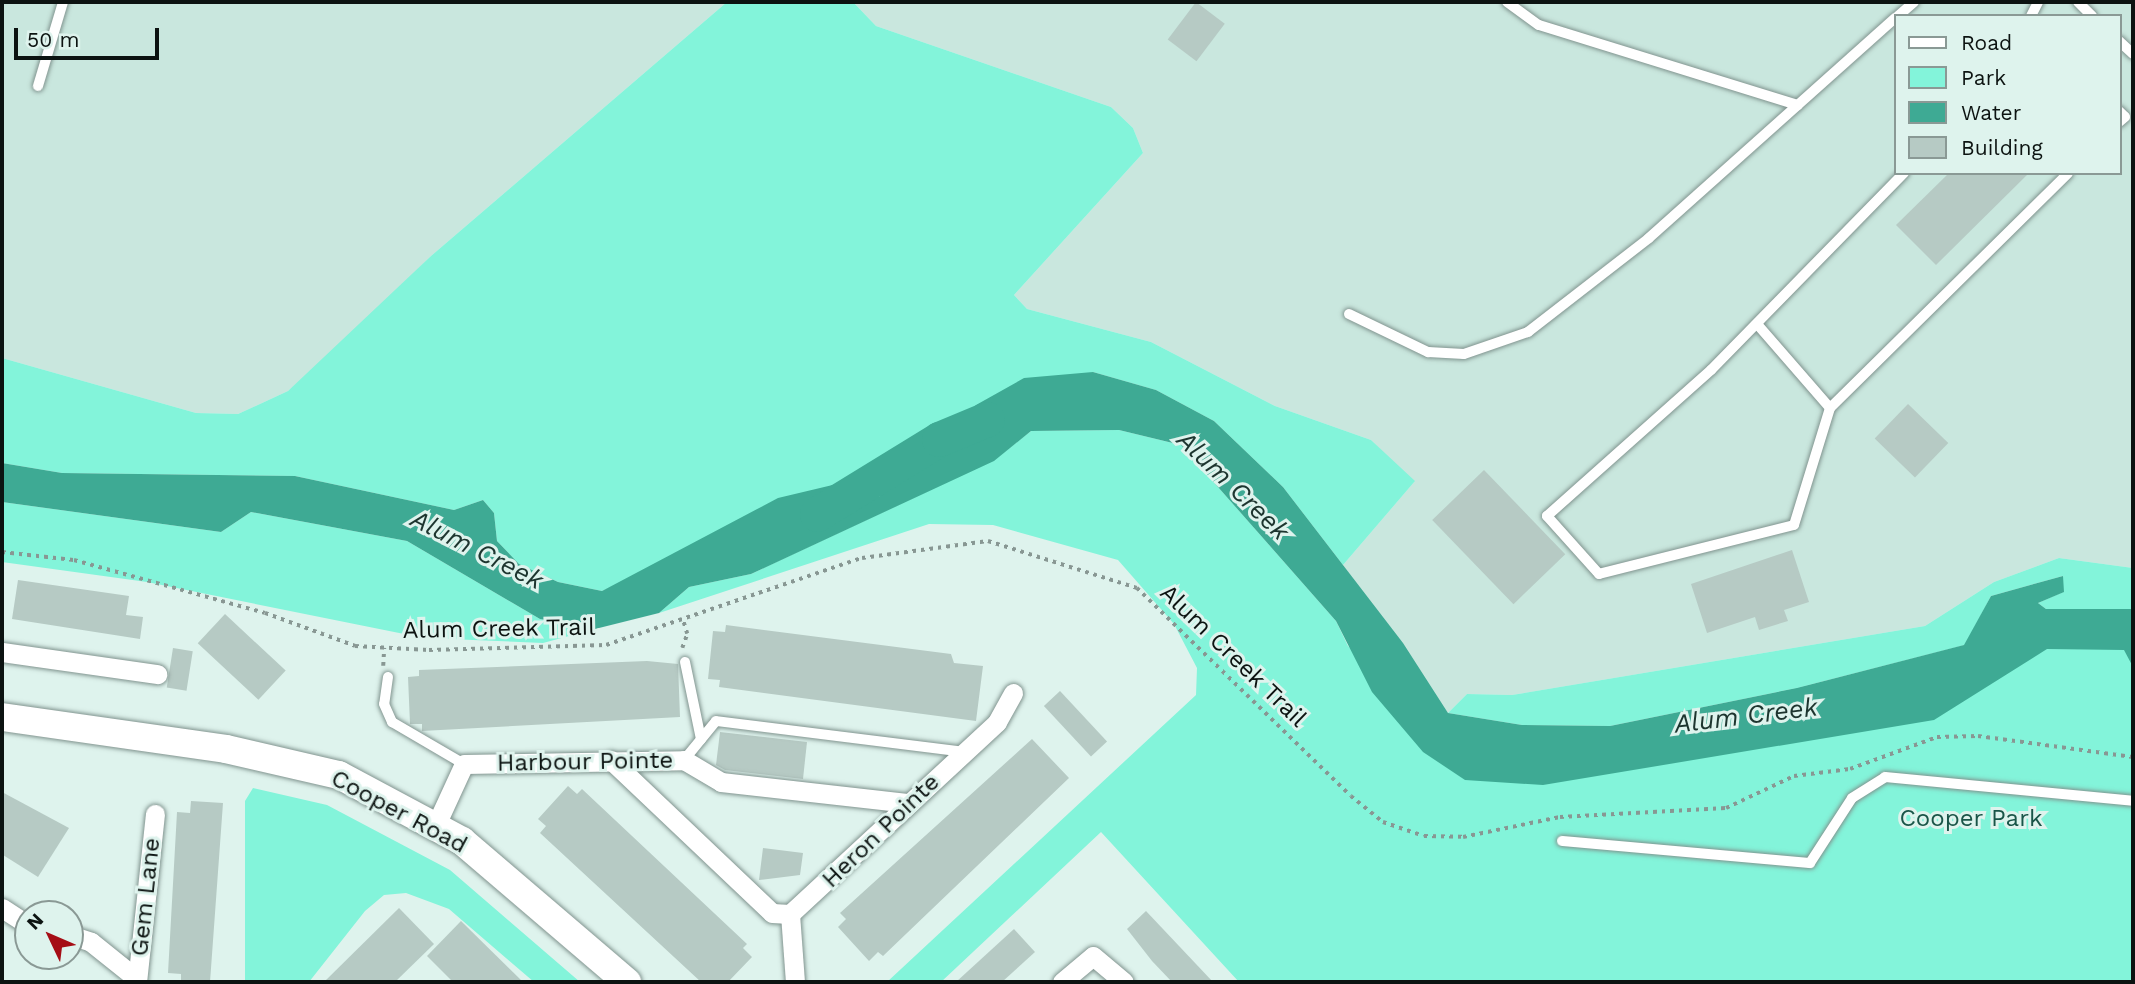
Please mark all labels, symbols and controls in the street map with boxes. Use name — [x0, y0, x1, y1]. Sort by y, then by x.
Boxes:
scale bar — [18, 14, 163, 58]
legend — [1894, 14, 2121, 175]
text: 50 m — [27, 27, 79, 52]
text: Road — [1961, 30, 2012, 55]
text: Park — [1961, 65, 2006, 90]
text: Water — [1961, 100, 2021, 125]
text: Building — [1961, 135, 2043, 160]
water label: Alum Creek — [1170, 425, 1296, 547]
water label: Alum Creek — [406, 503, 548, 597]
street label: Alum Creek Trail — [1153, 578, 1313, 734]
street label: Alum Creek Trail — [402, 613, 596, 645]
water label: Alum Creek — [1673, 692, 1819, 740]
street label: Harbour Pointe — [496, 746, 674, 778]
street label: Cooper Road — [326, 764, 472, 860]
street label: Heron Pointe — [816, 768, 946, 894]
park label: Cooper Park — [1899, 805, 2043, 833]
street label: Gem Lane — [125, 836, 167, 958]
north arrow — [14, 900, 84, 970]
text: N — [22, 908, 48, 935]

